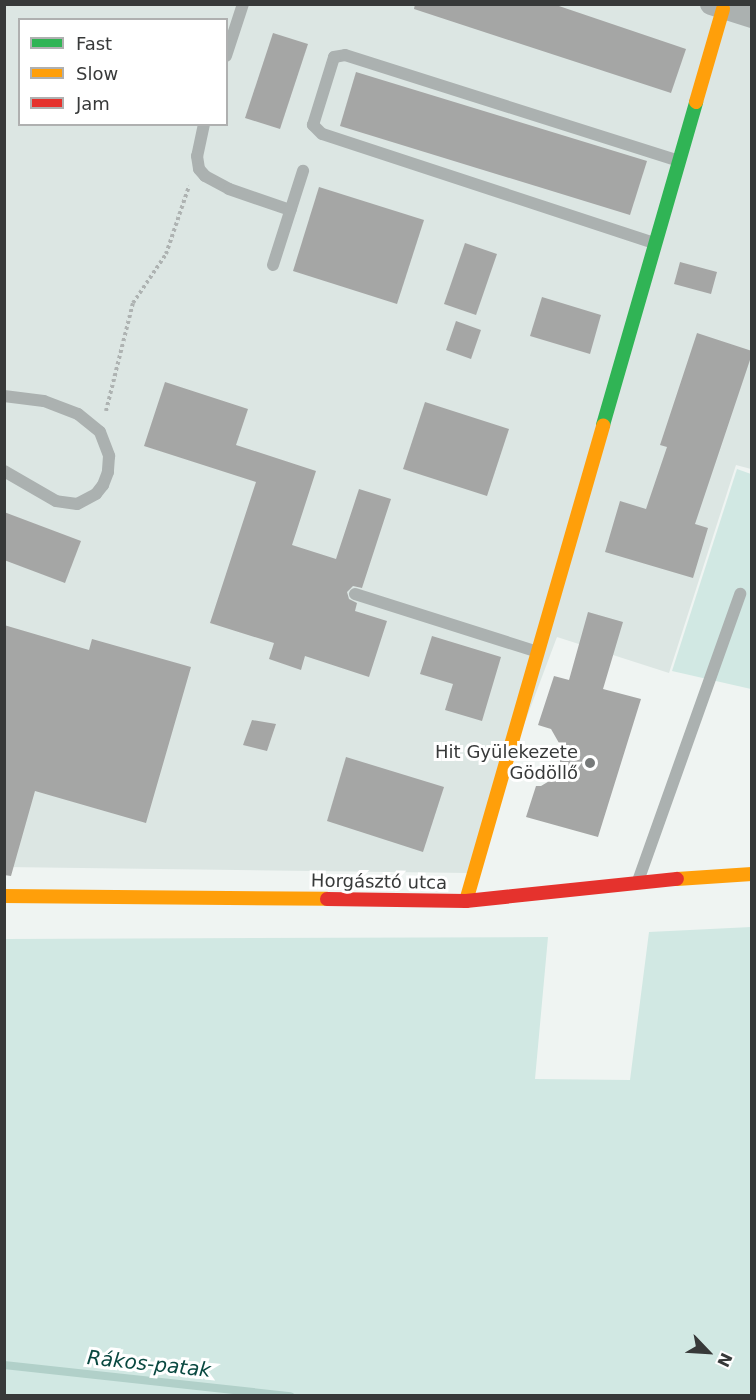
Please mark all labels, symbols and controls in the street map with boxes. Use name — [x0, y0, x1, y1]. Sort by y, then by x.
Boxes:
legend — [18, 18, 228, 126]
text: Fast — [76, 33, 112, 54]
text: Slow — [76, 63, 118, 84]
text: Jam — [76, 93, 110, 114]
place label: Hit Gyülekezete Gödöllő — [435, 742, 578, 784]
marker: Hit Gyülekezete Gödöllő — [583, 756, 597, 770]
street label: Horgásztó utca — [311, 870, 447, 894]
north arrow — [678, 1322, 738, 1382]
water label: Rákos-patak — [86, 1346, 212, 1382]
text: N — [713, 1350, 736, 1370]

